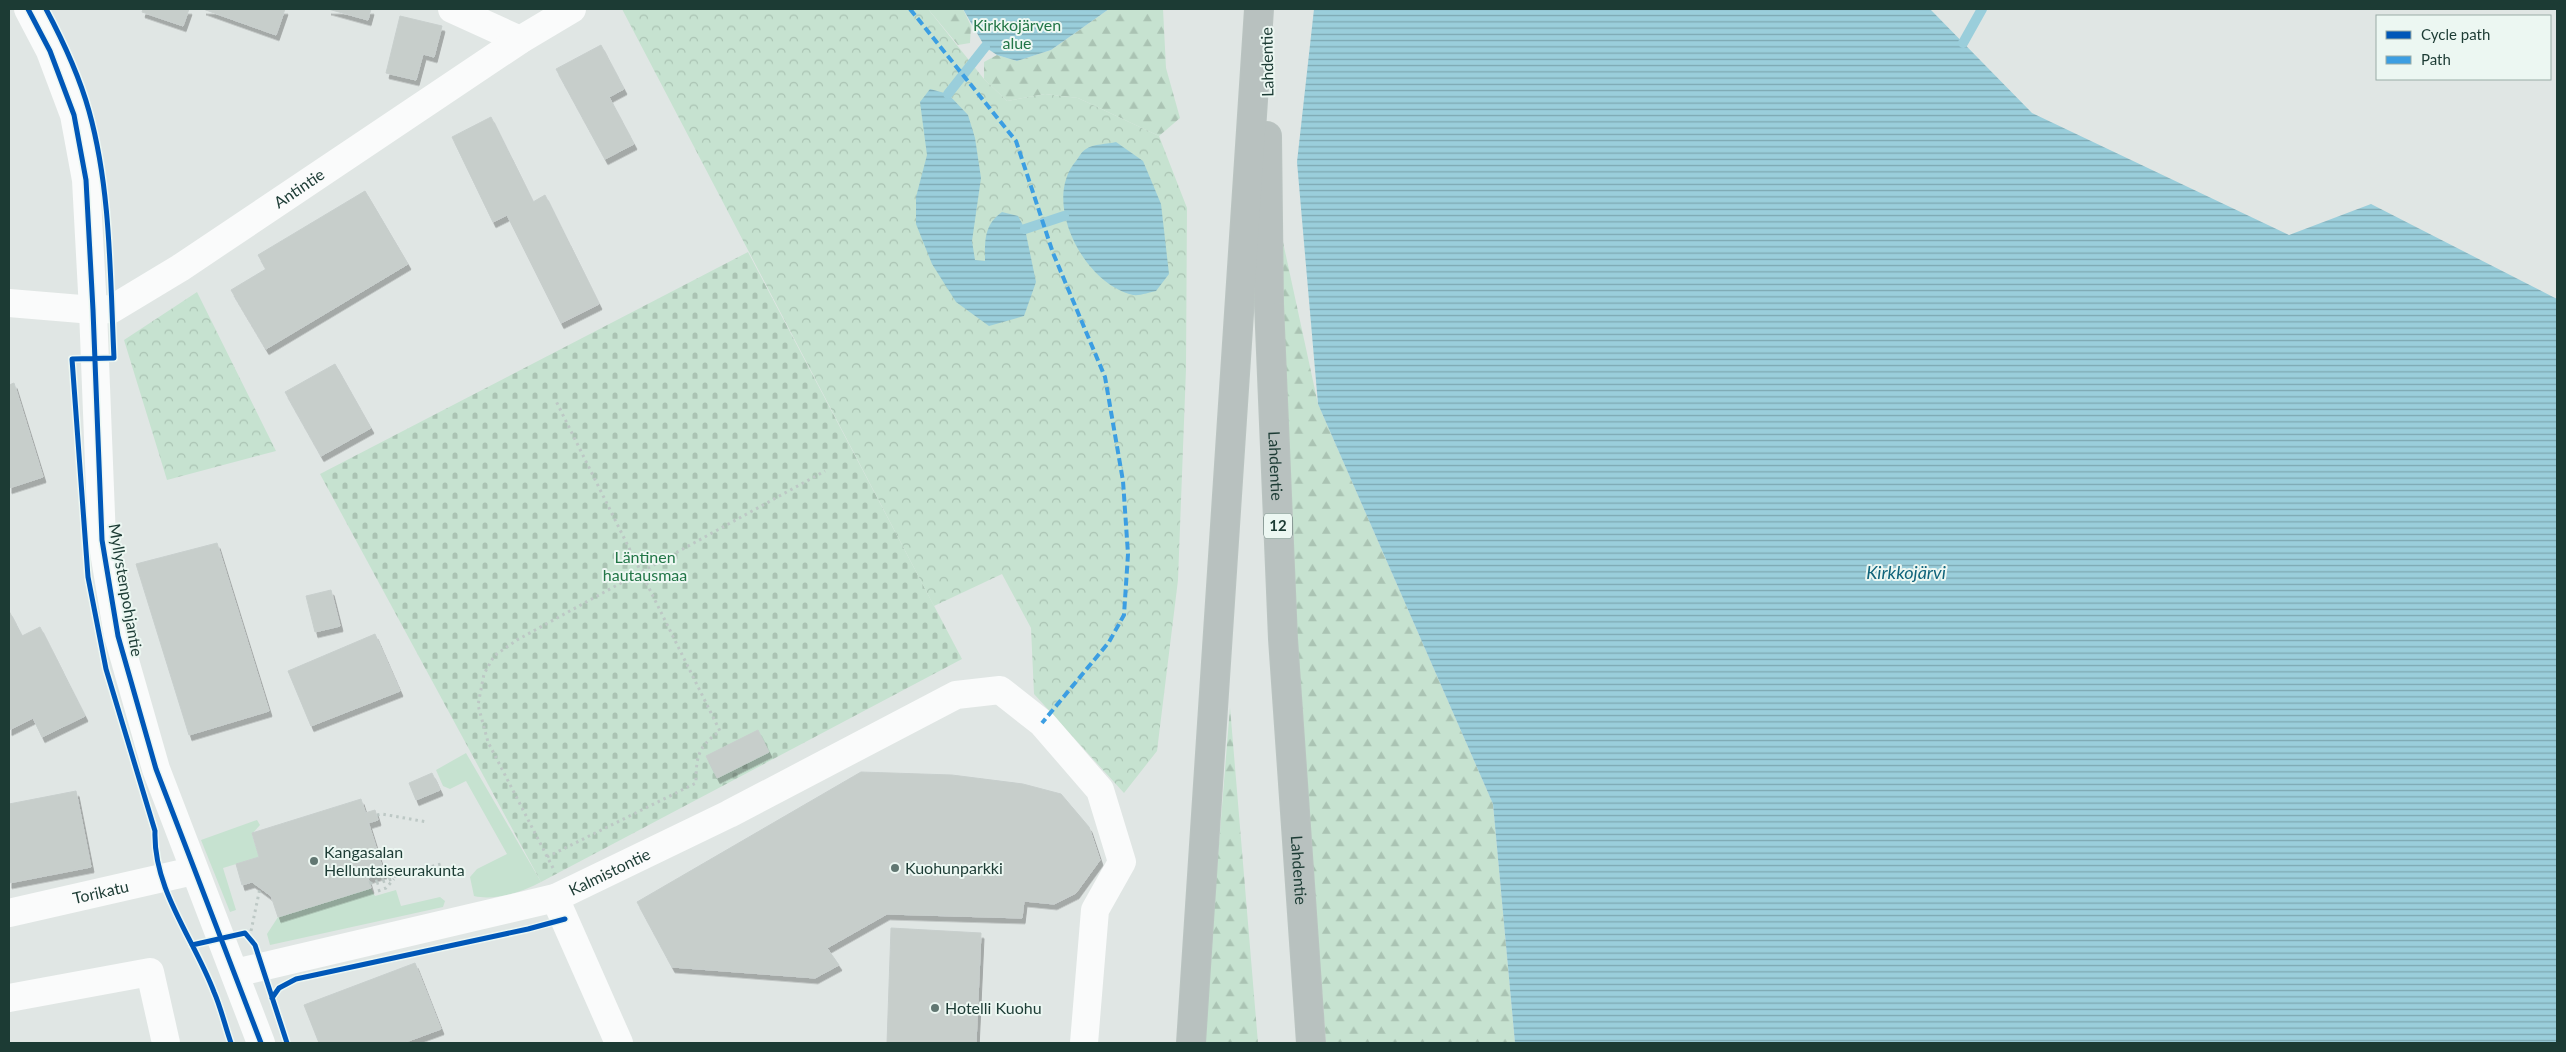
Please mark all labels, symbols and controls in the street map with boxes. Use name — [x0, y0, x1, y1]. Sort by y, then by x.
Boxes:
park label: Kirkkojärven alue — [973, 15, 1061, 52]
legend — [2376, 15, 2551, 80]
text: Cycle path — [2421, 25, 2490, 43]
street label: Lahdentie — [1256, 27, 1277, 97]
text: Path — [2421, 50, 2451, 68]
street label: Antintie — [270, 164, 328, 211]
street label: Lahdentie — [1265, 431, 1287, 501]
road number: 12 — [1264, 514, 1292, 538]
street label: Myllystenpohjantie — [105, 522, 148, 658]
park label: Läntinen hautausmaa — [603, 547, 687, 584]
water label: Kirkkojärvi — [1866, 561, 1946, 583]
street label: Lahdentie — [1288, 835, 1311, 906]
place label: Kangasalan Helluntaiseurakunta — [324, 842, 465, 879]
street label: Kalmistontie — [565, 844, 653, 899]
marker: Kangasalan Helluntaiseurakunta — [308, 855, 320, 867]
place label: Kuohunparkki — [905, 858, 1003, 877]
marker: Kuohunparkki — [889, 862, 901, 874]
street label: Torikatu — [71, 876, 130, 907]
place label: Hotelli Kuohu — [945, 998, 1042, 1017]
marker: Hotelli Kuohu — [929, 1002, 941, 1014]

